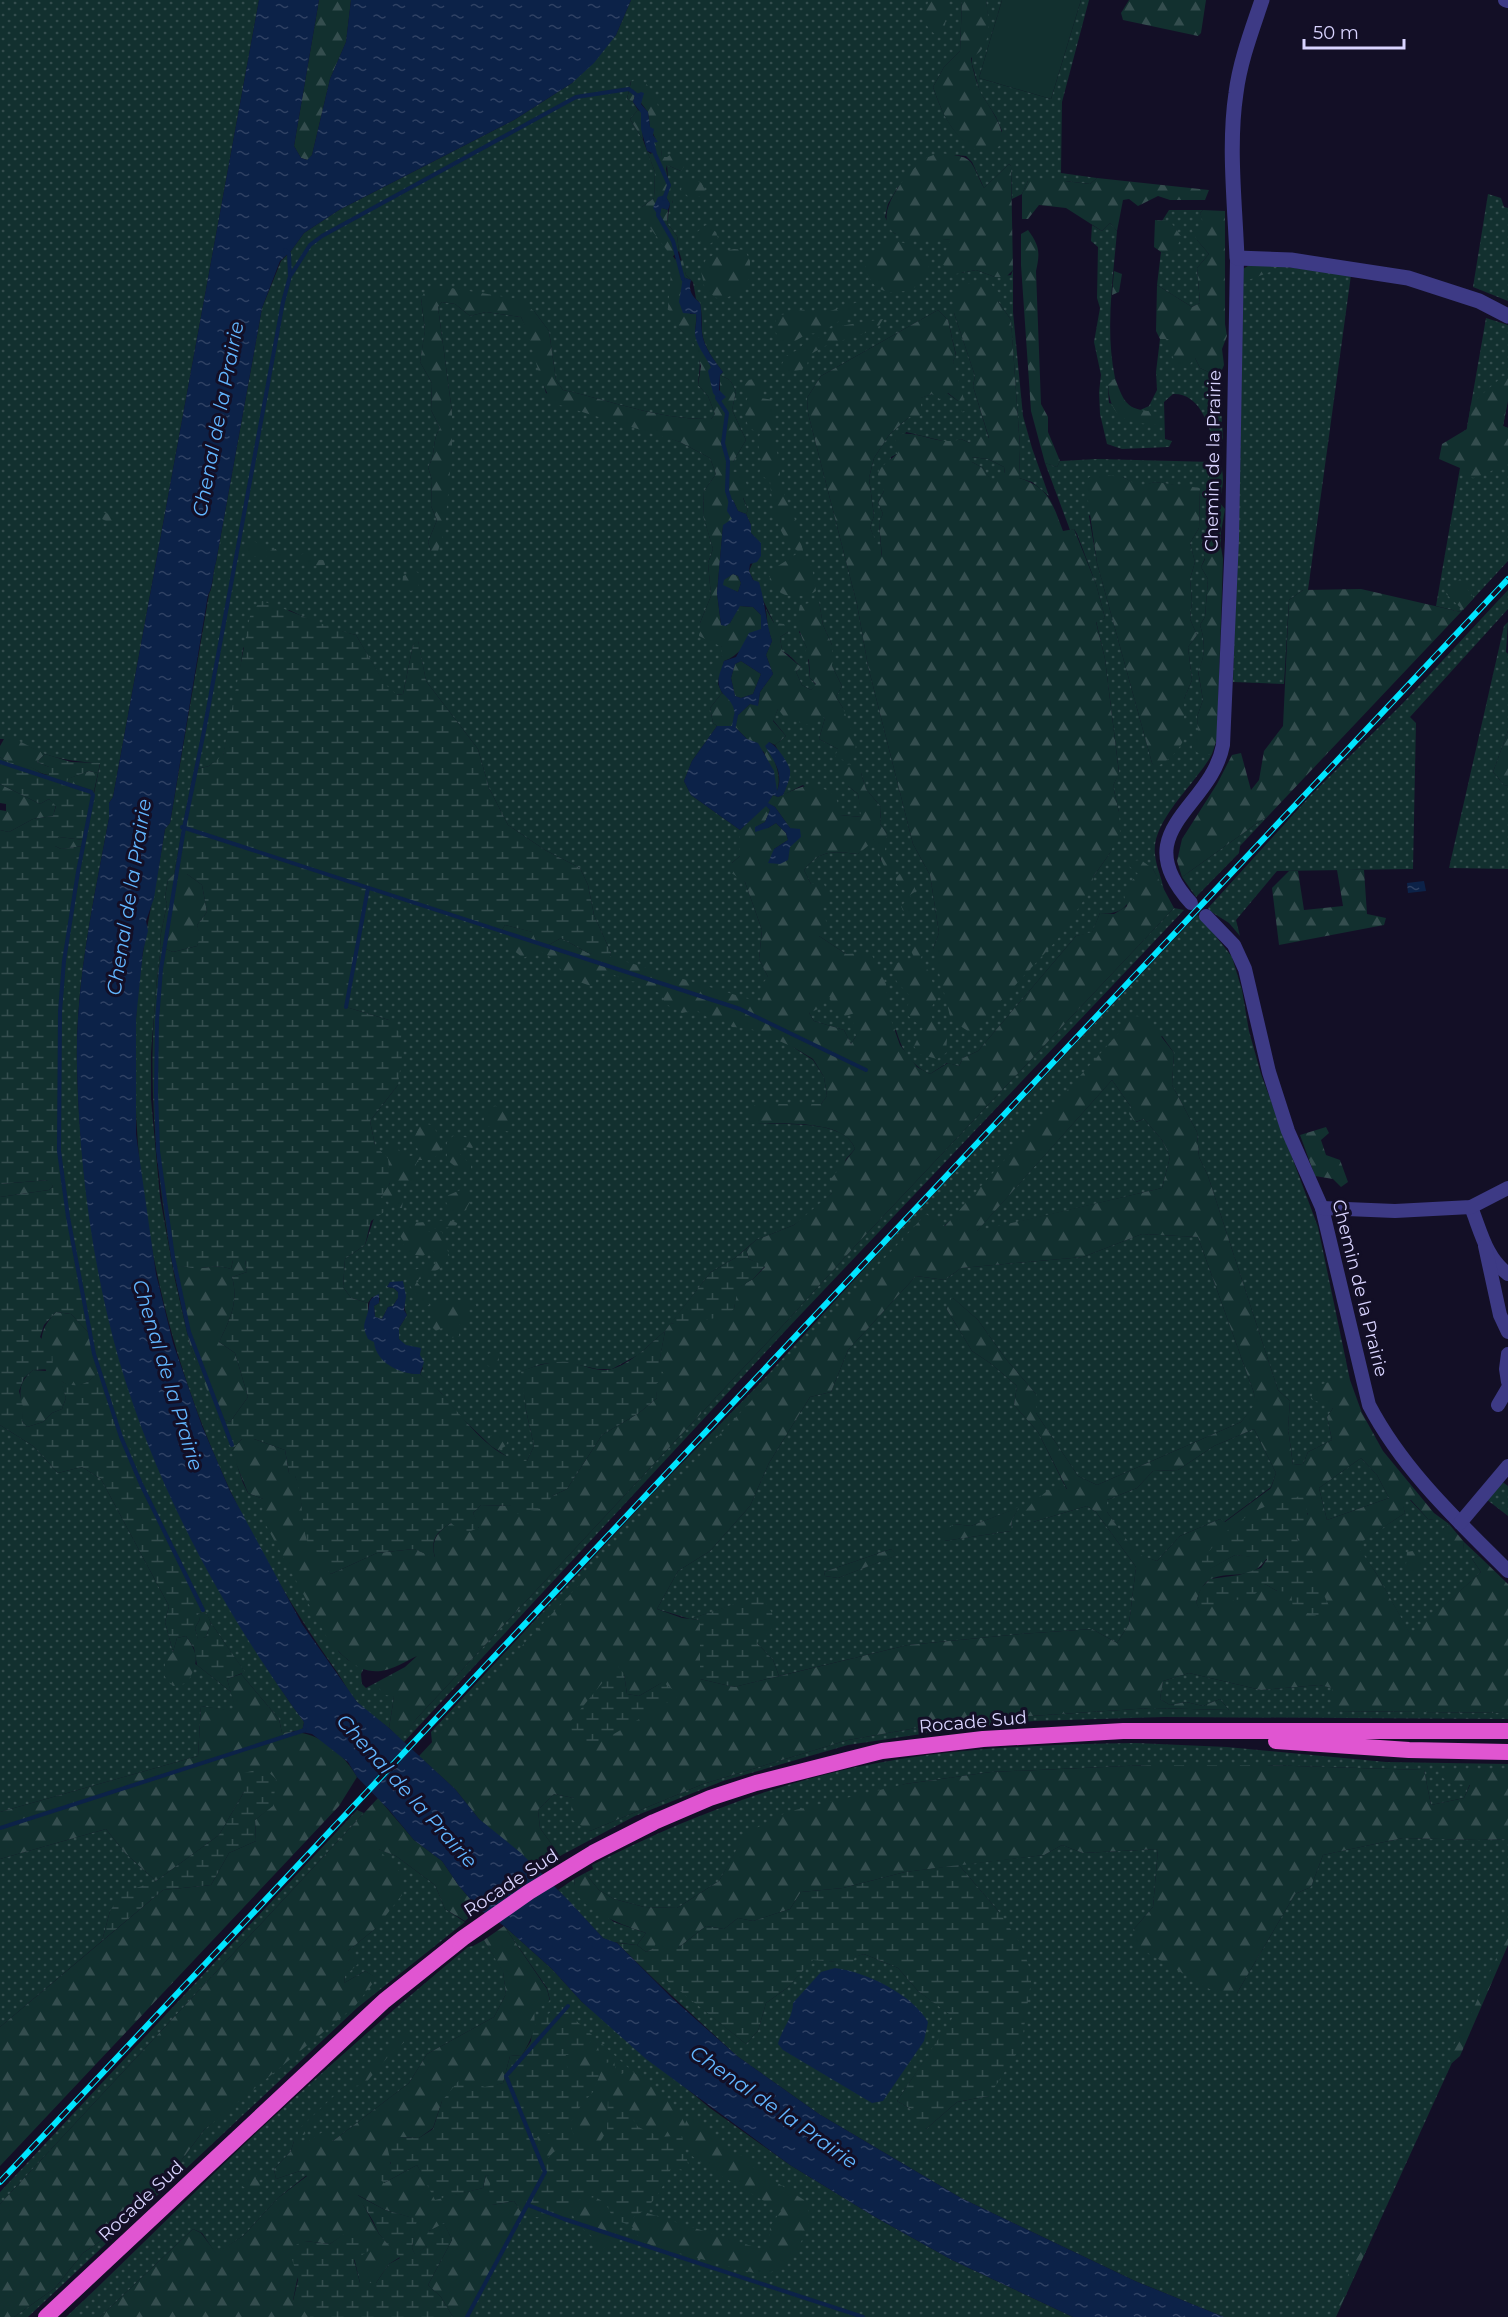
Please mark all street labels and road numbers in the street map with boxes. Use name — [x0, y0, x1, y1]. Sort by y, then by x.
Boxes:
street label: Chemin de la Prairie — [1200, 370, 1226, 552]
street label: Chemin de la Prairie — [1327, 1197, 1393, 1379]
street label: Rocade Sud — [918, 1706, 1028, 1738]
street label: Rocade Sud — [460, 1844, 562, 1922]
street label: Rocade Sud — [94, 2156, 188, 2246]

